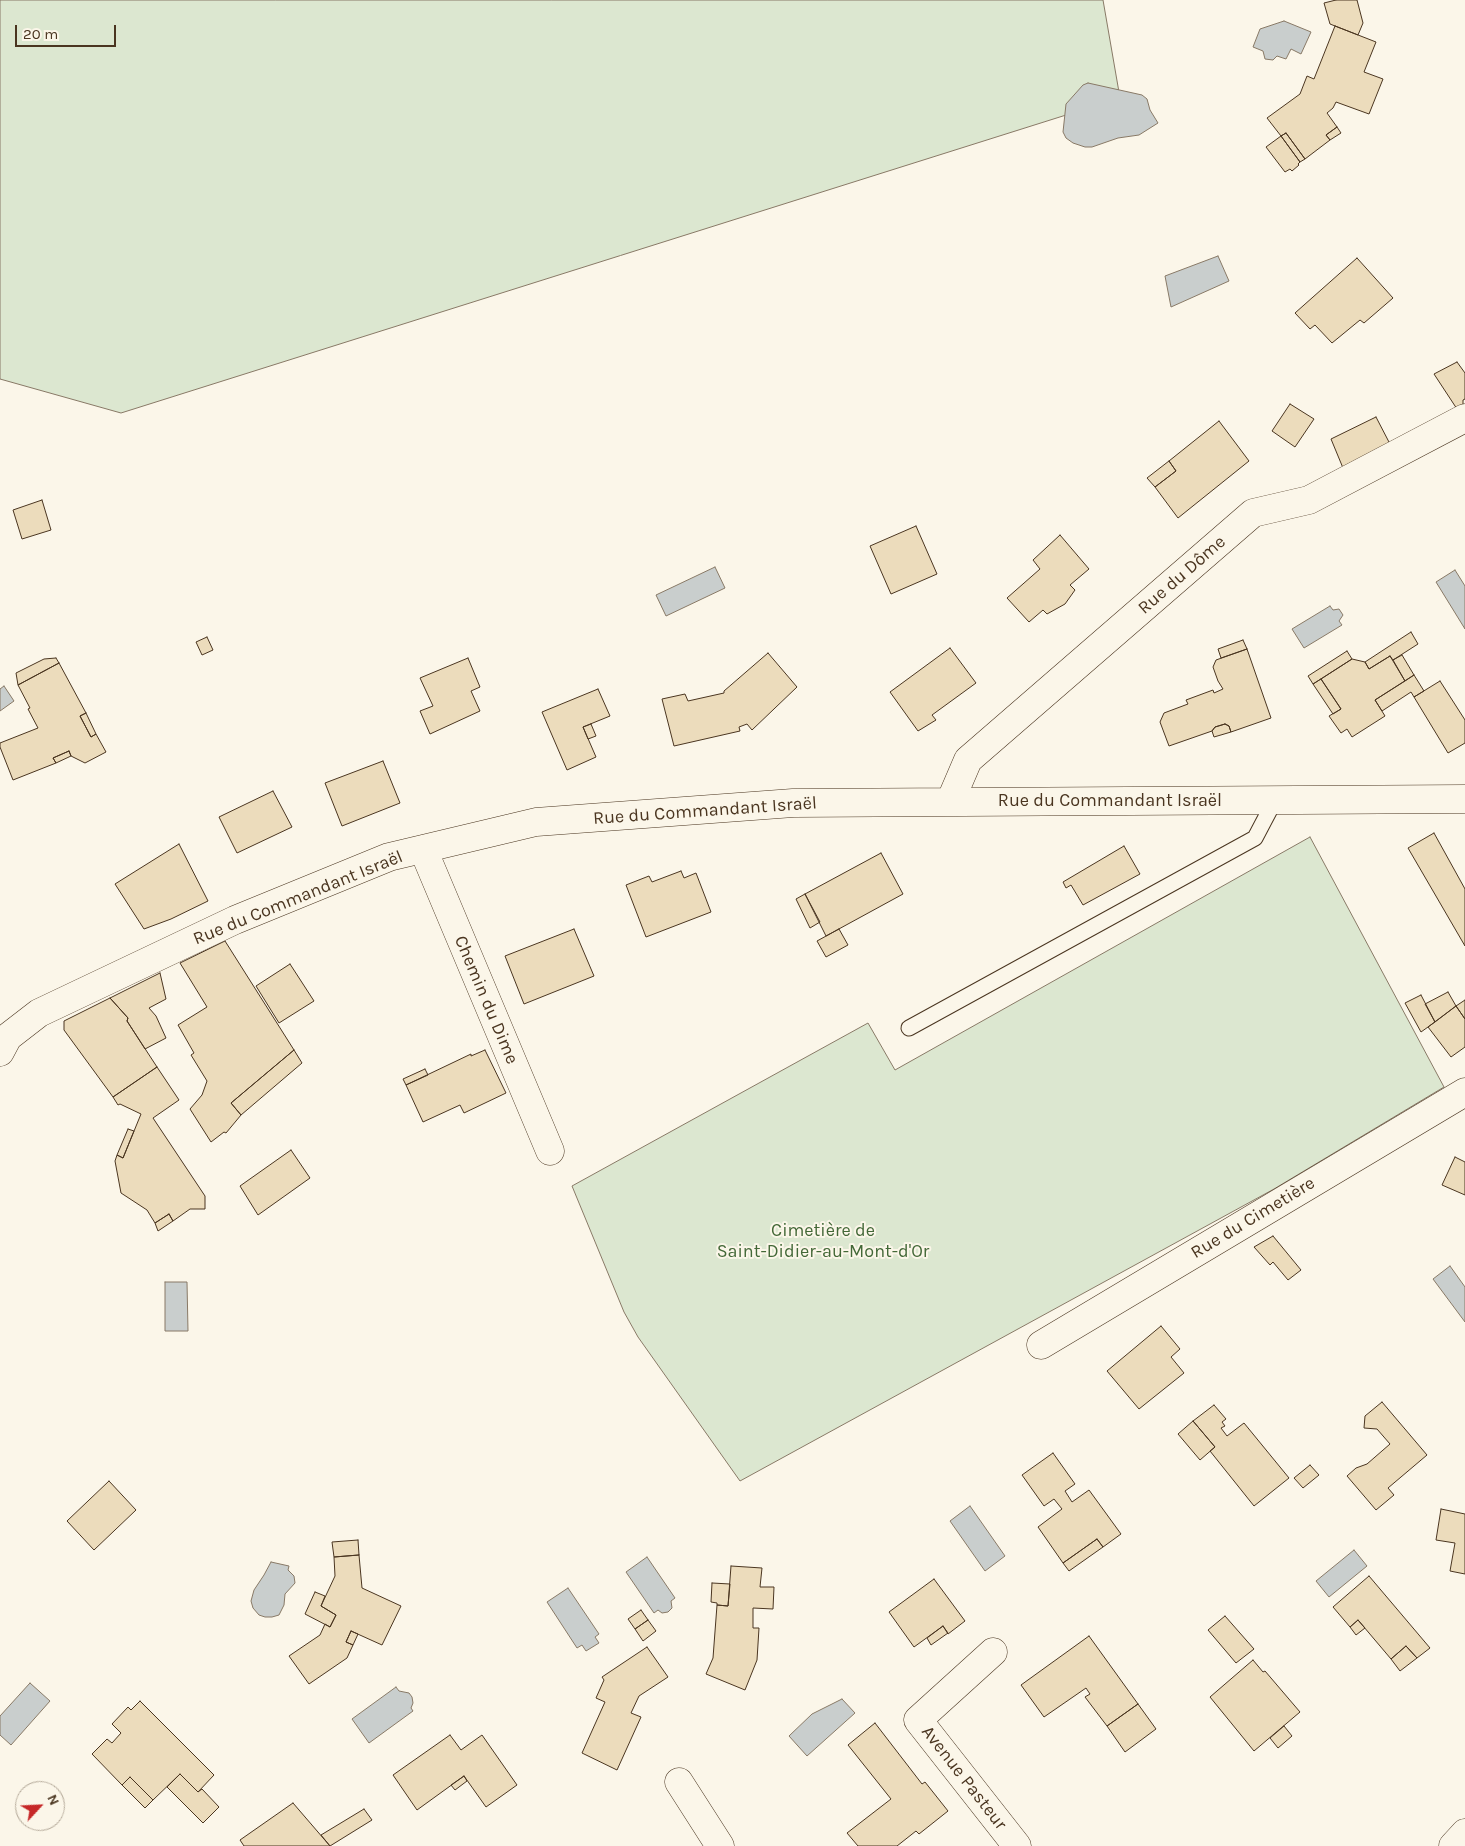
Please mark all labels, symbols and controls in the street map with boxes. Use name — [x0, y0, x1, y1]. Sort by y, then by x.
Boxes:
scale bar — [18, 15, 119, 47]
text: 20 m — [23, 25, 58, 43]
street label: Rue du Dôme — [1134, 531, 1230, 619]
street label: Rue du Commandant Israël — [998, 790, 1222, 812]
street label: Rue du Commandant Israël — [592, 792, 818, 830]
street label: Rue du Commandant Israël — [190, 846, 406, 950]
street label: Chemin du Dime — [449, 932, 523, 1068]
street label: Rue du Cimetière — [1187, 1172, 1319, 1264]
park label: Cimetière de Saint-Didier-au-Mont-d'Or — [717, 1220, 929, 1262]
street label: Avenue Pasteur — [917, 1722, 1011, 1834]
north arrow — [15, 1781, 65, 1831]
text: N — [43, 1792, 63, 1808]

